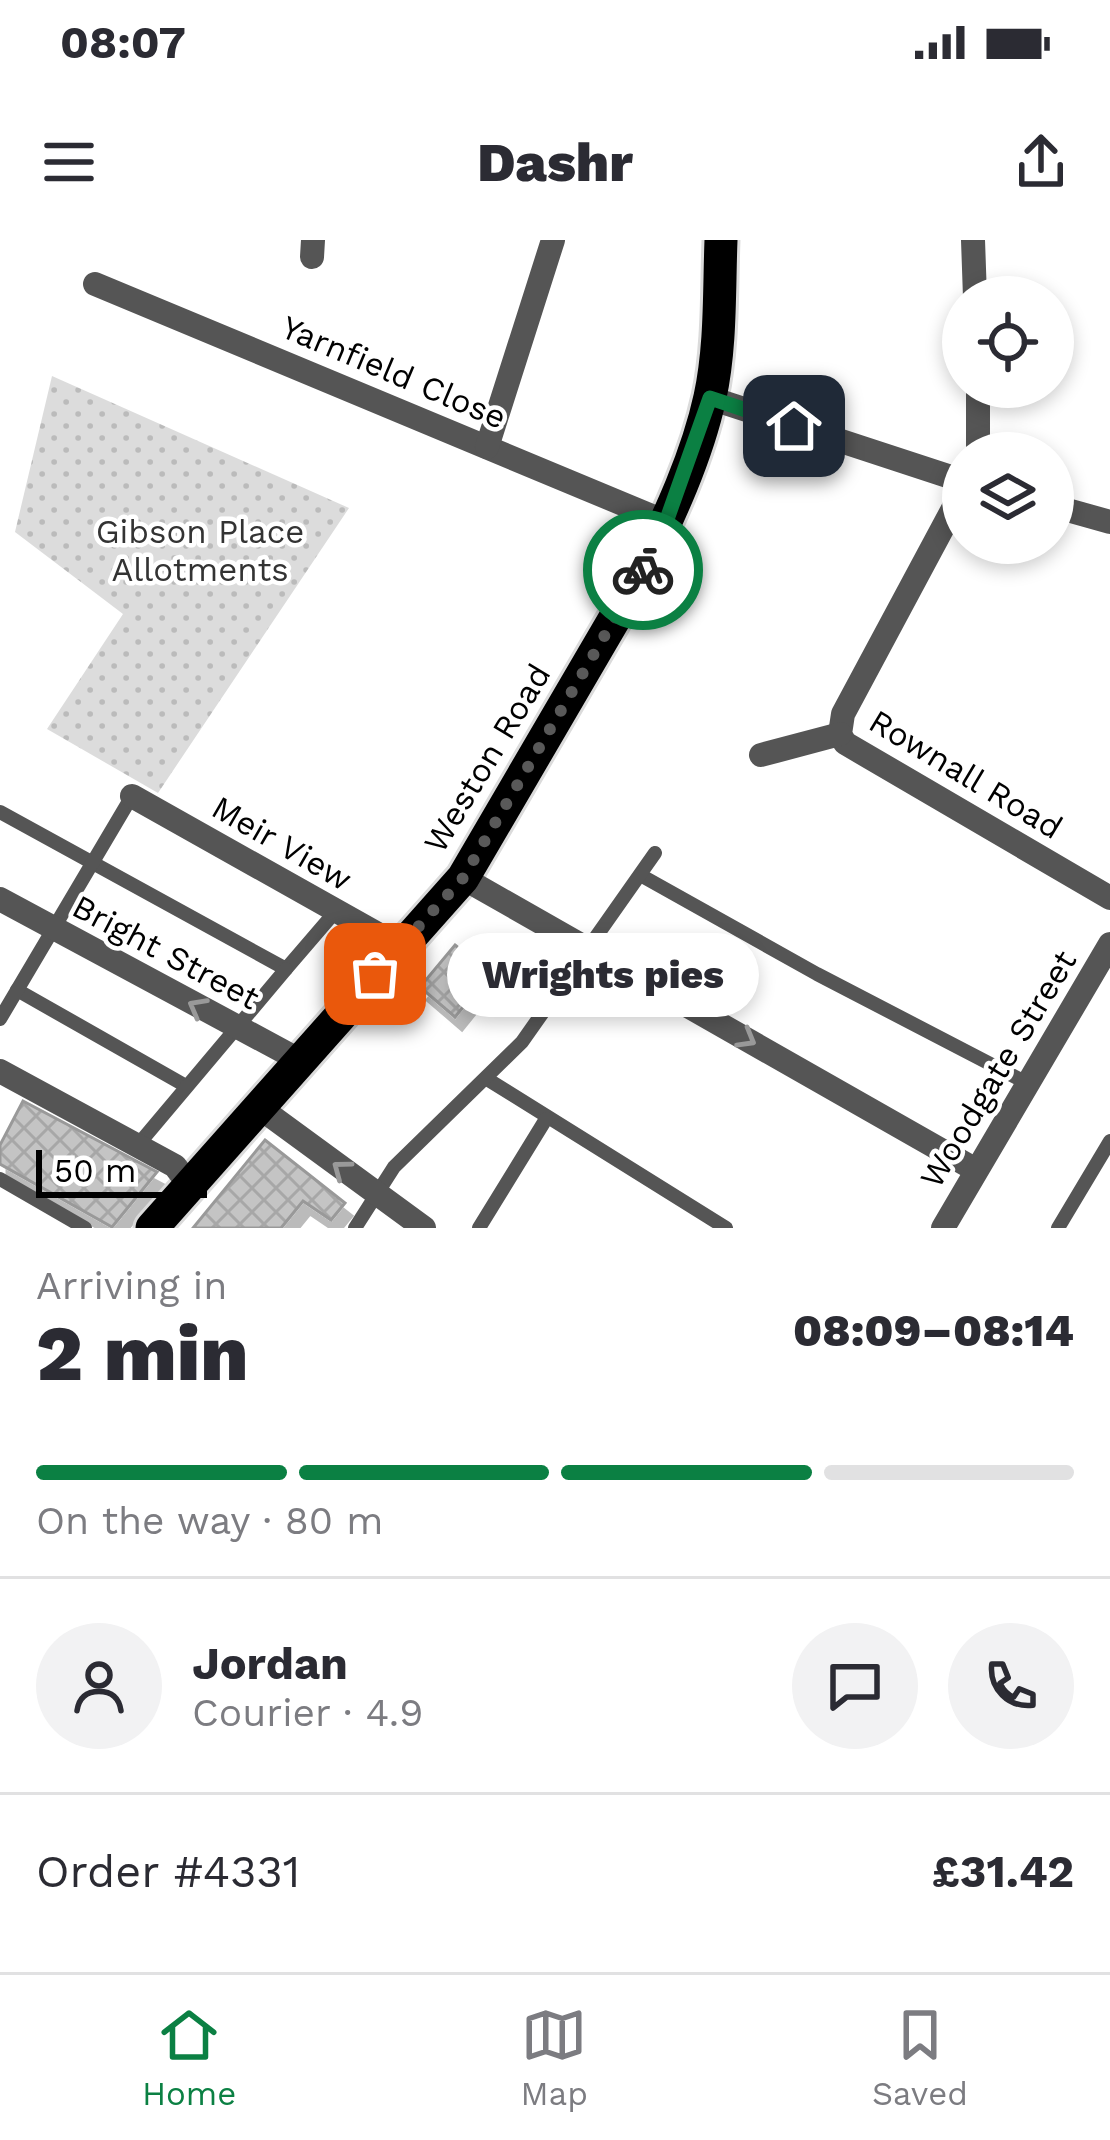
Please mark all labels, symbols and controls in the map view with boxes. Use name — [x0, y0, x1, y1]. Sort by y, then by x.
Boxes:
text: 08:07 — [60, 16, 186, 69]
icon: menu — [36, 129, 102, 195]
icon: share — [1008, 129, 1074, 195]
text: Dashr — [477, 131, 633, 194]
map controls — [942, 276, 1074, 564]
button: locate — [942, 276, 1074, 408]
street label: Yarnfield Close — [276, 307, 512, 437]
pin — [743, 375, 845, 477]
icon: home — [761, 393, 827, 459]
button: layers — [942, 432, 1074, 564]
courier — [583, 510, 703, 630]
park label: Gibson Place Allotments — [96, 512, 304, 589]
icon: bike — [610, 537, 676, 603]
street label: Weston Road — [415, 657, 559, 859]
street label: Rownall Road — [862, 701, 1070, 847]
street label: Meir View — [205, 787, 359, 899]
street label: Bright Street — [66, 886, 266, 1018]
pin — [324, 923, 426, 1025]
callout: Wrights pies — [447, 932, 759, 1016]
icon: bag — [342, 941, 408, 1007]
street label: Woodgate Street — [912, 943, 1084, 1195]
text: Wrights pies — [482, 952, 724, 997]
one-way arrow — [188, 998, 209, 1021]
one-way arrow — [735, 1024, 756, 1047]
scale bar — [36, 1144, 207, 1197]
text: 50 m — [54, 1151, 136, 1190]
one-way arrow — [333, 1162, 355, 1183]
text: Arriving in — [36, 1263, 227, 1308]
text: 08:09–08:14 — [793, 1304, 1074, 1357]
text: 2 min — [36, 1307, 249, 1399]
text: On the way · 80 m — [36, 1498, 384, 1543]
button: person — [36, 1623, 162, 1749]
button: chat — [792, 1623, 918, 1749]
button: phone — [948, 1623, 1074, 1749]
text: Jordan — [192, 1637, 348, 1690]
text: Courier · 4.9 — [192, 1690, 423, 1735]
text: Order #4331 — [36, 1845, 300, 1898]
text: £31.42 — [932, 1845, 1074, 1898]
tab: Home — [142, 2002, 236, 2113]
tab: Map — [521, 2002, 588, 2113]
tab: Saved — [872, 2002, 968, 2113]

